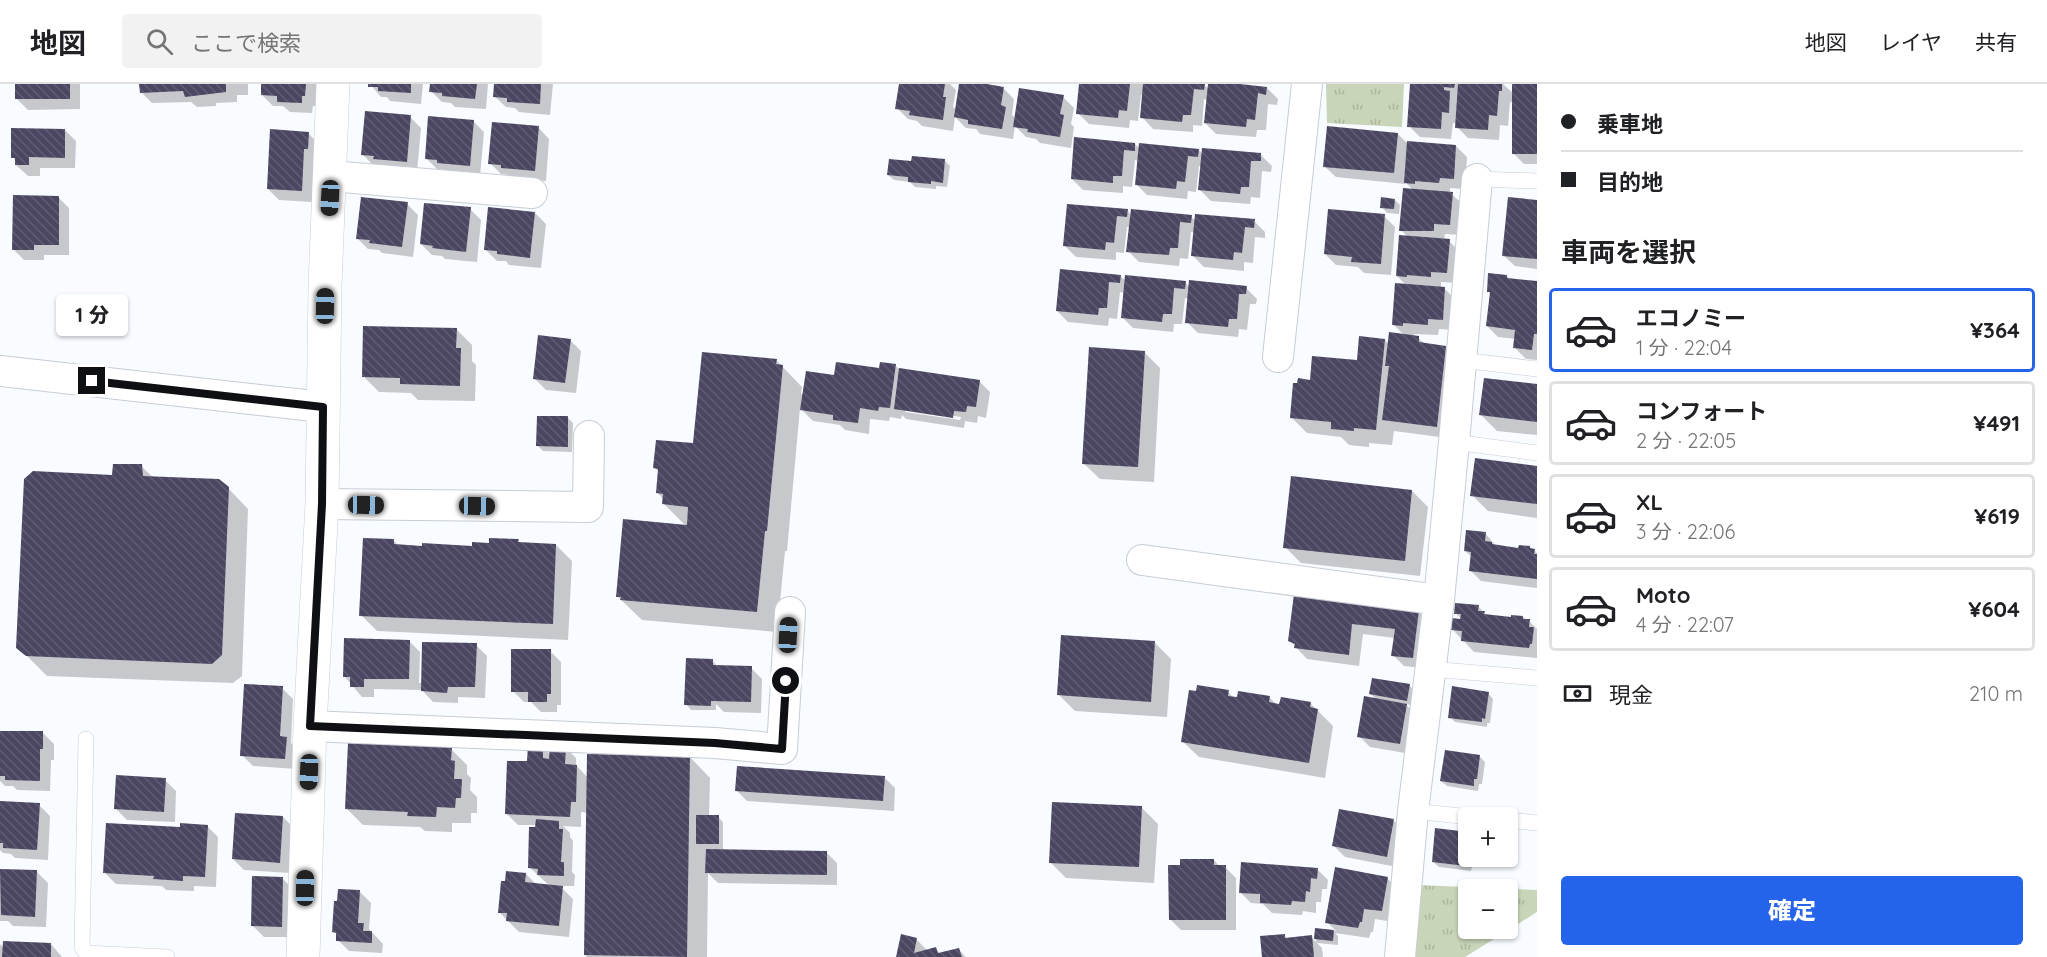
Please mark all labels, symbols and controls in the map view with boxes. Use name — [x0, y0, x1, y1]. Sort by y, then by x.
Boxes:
search box — [122, 14, 542, 68]
text: 地図 — [30, 25, 86, 60]
icon: search — [143, 25, 176, 58]
text: ここで検索 — [191, 29, 301, 57]
text: 地図 — [1805, 29, 1847, 55]
text: レイヤ — [1880, 29, 1942, 55]
text: 共有 — [1975, 29, 2017, 55]
text: 乗車地 — [1597, 110, 1663, 138]
text: 目的地 — [1597, 168, 1663, 196]
car — [320, 180, 340, 216]
text: 車両を選択 — [1561, 235, 1696, 269]
car — [316, 288, 334, 324]
callout: 1 分 — [56, 294, 128, 336]
text: 1 分 — [75, 302, 109, 327]
icon: car — [1564, 303, 1618, 357]
text: エコノミー — [1636, 304, 1746, 332]
text: ¥364 — [1970, 316, 2020, 344]
text: 1 分 · 22:04 — [1636, 335, 1732, 360]
route end — [78, 367, 105, 394]
icon: car — [1564, 396, 1618, 450]
text: コンフォート — [1636, 397, 1767, 425]
text: ¥491 — [1973, 409, 2020, 437]
text: 2 分 · 22:05 — [1636, 428, 1736, 453]
text: XL — [1636, 488, 1663, 516]
icon: car — [1564, 489, 1618, 543]
car — [348, 496, 384, 514]
car — [459, 497, 495, 515]
text: ¥619 — [1974, 502, 2020, 530]
text: 3 分 · 22:06 — [1636, 519, 1735, 544]
text: Moto — [1636, 581, 1690, 609]
icon: car — [1564, 582, 1618, 636]
text: ¥604 — [1968, 595, 2020, 623]
text: 4 分 · 22:07 — [1636, 612, 1734, 637]
car — [778, 617, 798, 653]
route start — [772, 667, 799, 694]
icon: cash — [1561, 677, 1594, 710]
text: 現金 — [1609, 681, 1653, 709]
text: 210 m — [1969, 681, 2023, 706]
car — [299, 754, 319, 790]
map controls — [1458, 807, 1518, 939]
button: + — [1458, 807, 1518, 867]
car — [296, 870, 314, 906]
button: 確定 — [1561, 876, 2023, 945]
button: − — [1458, 879, 1518, 939]

